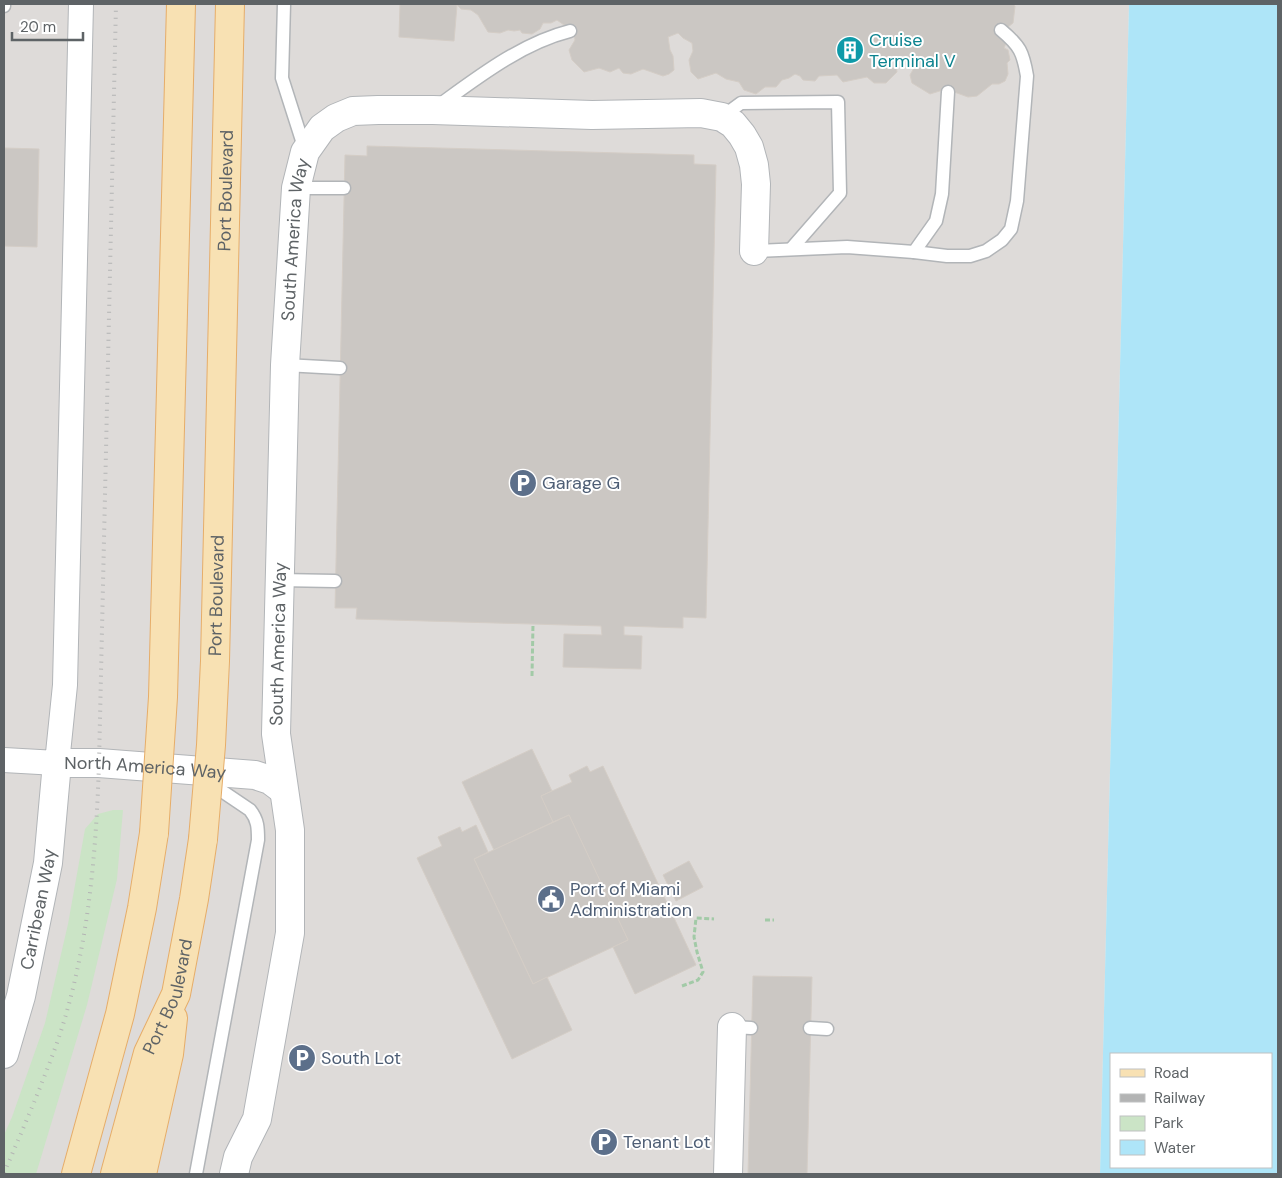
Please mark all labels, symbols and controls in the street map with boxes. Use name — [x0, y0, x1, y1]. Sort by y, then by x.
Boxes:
scale bar — [12, 10, 84, 42]
text: 20 m — [20, 17, 56, 37]
place label: Cruise Terminal V — [869, 28, 956, 73]
building icon: Cruise Terminal V — [835, 35, 865, 65]
street label: Port Boulevard — [212, 130, 239, 252]
street label: South America Way — [276, 155, 315, 322]
parking icon: Garage G — [508, 468, 538, 498]
place label: Garage G — [542, 471, 620, 495]
street label: Port Boulevard — [203, 535, 230, 656]
street label: South America Way — [264, 562, 292, 726]
street label: North America Way — [64, 751, 227, 785]
street label: Carribean Way — [15, 848, 61, 972]
place label: Port of Miami Administration — [570, 877, 692, 922]
public building icon: Port of Miami Administration — [536, 884, 566, 914]
street label: Port Boulevard — [137, 937, 198, 1058]
parking icon: South Lot — [287, 1043, 317, 1073]
place label: South Lot — [321, 1046, 401, 1070]
legend — [1110, 1053, 1272, 1168]
text: Road — [1154, 1063, 1189, 1083]
text: Railway — [1154, 1088, 1206, 1108]
text: Park — [1154, 1113, 1184, 1133]
parking icon: Tenant Lot — [589, 1127, 619, 1157]
place label: Tenant Lot — [623, 1130, 710, 1154]
text: Water — [1154, 1138, 1196, 1158]

